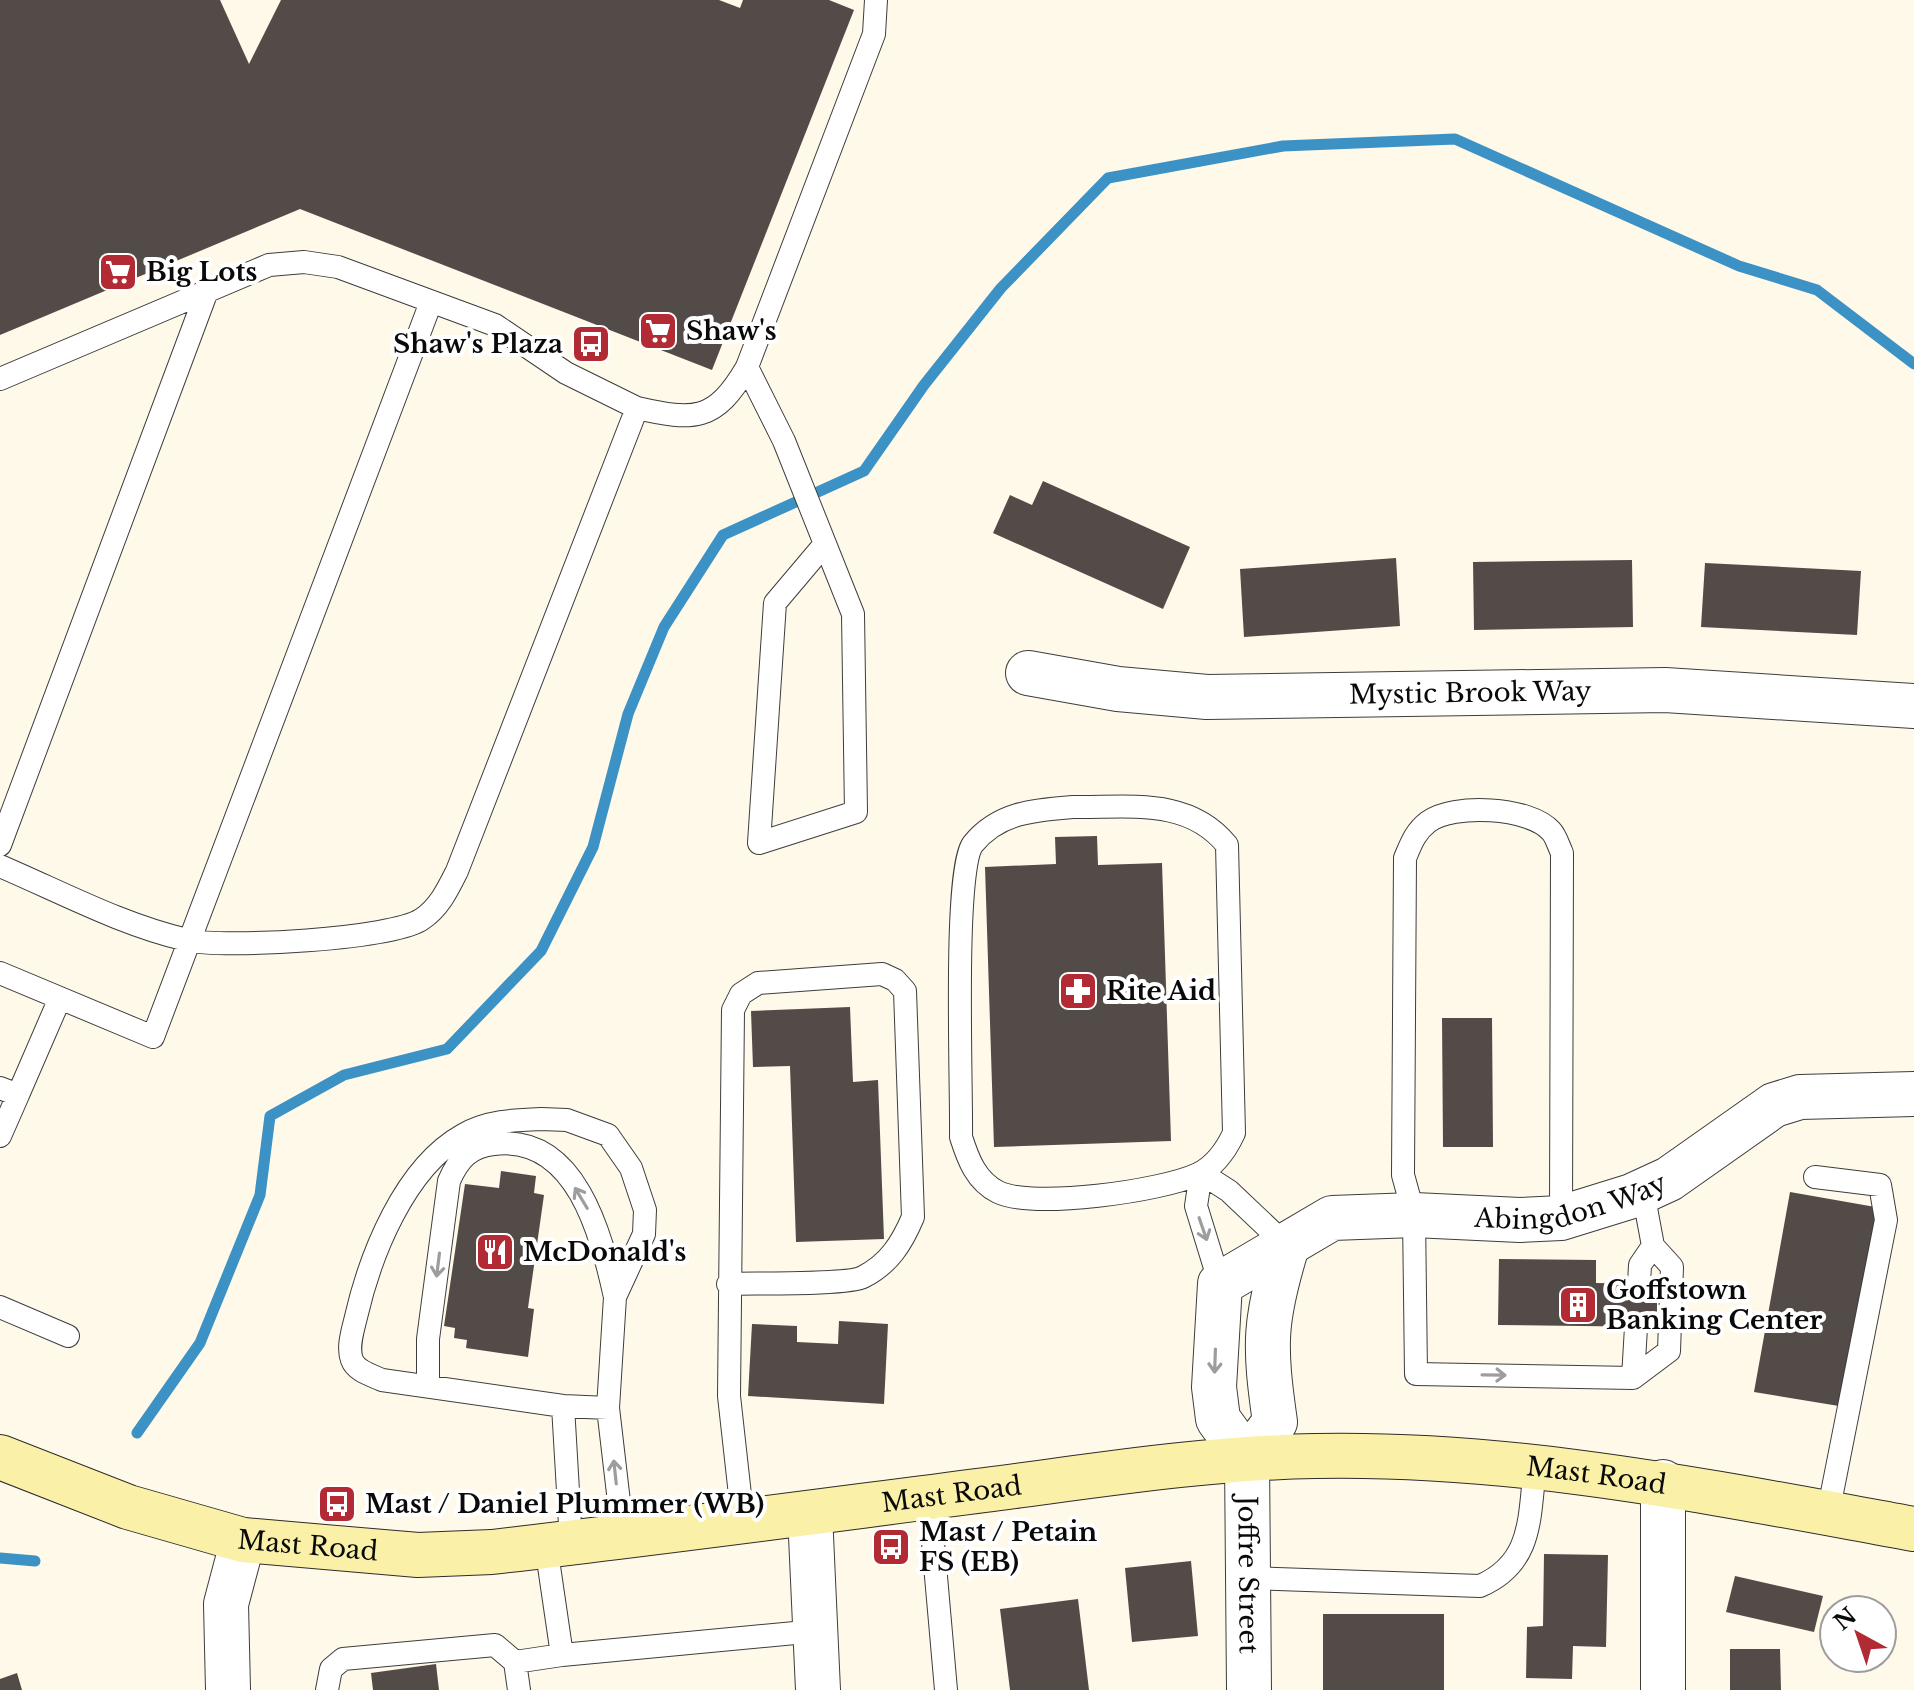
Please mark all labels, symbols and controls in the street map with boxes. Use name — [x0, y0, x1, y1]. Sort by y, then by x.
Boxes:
supermarket icon: Big Lots — [97, 251, 139, 293]
place label: Big Lots — [146, 256, 257, 288]
supermarket icon: Shaw's — [637, 310, 679, 352]
place label: Shaw's — [686, 315, 777, 347]
bus stop icon: Shaw's Plaza — [570, 323, 612, 365]
place label: Shaw's Plaza — [393, 328, 563, 360]
street label: Mystic Brook Way — [1349, 675, 1592, 711]
pharmacy icon: Rite Aid — [1057, 970, 1099, 1012]
place label: Rite Aid — [1106, 975, 1216, 1007]
street label: Abingdon Way — [1473, 1166, 1672, 1236]
one-way arrow — [572, 1187, 588, 1210]
one-way arrow — [1197, 1216, 1212, 1241]
restaurant icon: McDonald's — [474, 1231, 516, 1273]
place label: McDonald's — [523, 1236, 686, 1268]
one-way arrow — [430, 1252, 445, 1278]
place label: Goffstown Banking Center — [1606, 1274, 1822, 1336]
building icon: Goffstown Banking Center — [1557, 1284, 1599, 1326]
one-way arrow — [1207, 1348, 1222, 1374]
one-way arrow — [1480, 1368, 1507, 1383]
street label: Mast Road — [1525, 1450, 1669, 1501]
one-way arrow — [607, 1460, 622, 1485]
street label: Mast Road — [880, 1469, 1024, 1519]
bus stop icon: Mast / Daniel Plummer (WB) — [316, 1483, 358, 1525]
place label: Mast / Daniel Plummer (WB) — [365, 1488, 764, 1520]
street label: Joffre Street — [1231, 1493, 1265, 1654]
place label: Mast / Petain FS (EB) — [919, 1516, 1097, 1578]
street label: Mast Road — [236, 1524, 379, 1568]
bus stop icon: Mast / Petain FS (EB) — [870, 1526, 912, 1568]
north arrow — [1818, 1594, 1898, 1674]
text: N — [1829, 1602, 1862, 1636]

